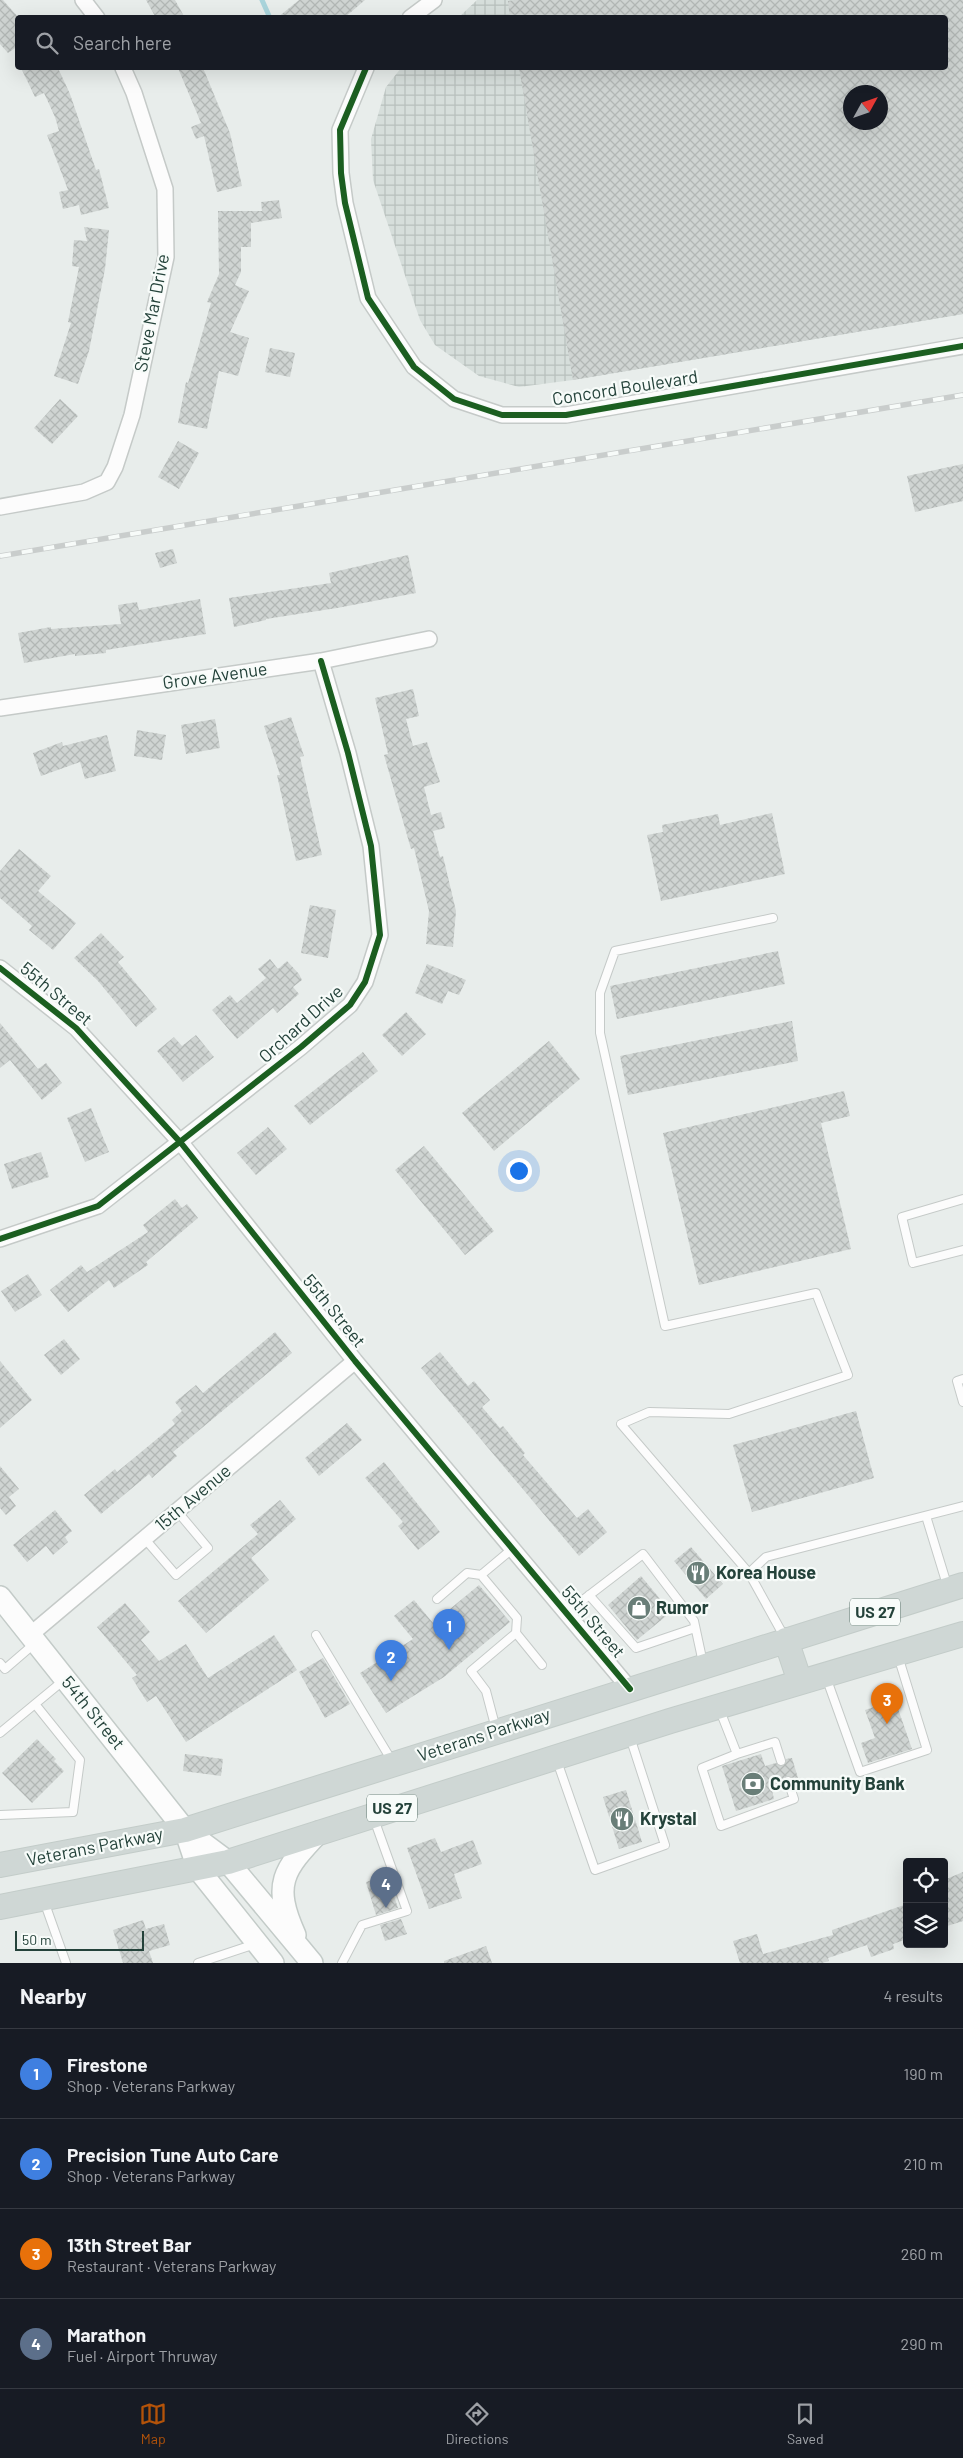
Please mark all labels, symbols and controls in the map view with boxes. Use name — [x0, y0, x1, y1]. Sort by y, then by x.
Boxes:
search box — [15, 15, 948, 70]
icon: search — [33, 29, 61, 57]
text: Search here — [73, 31, 172, 54]
north arrow — [843, 85, 888, 130]
street label: Steve Mar Drive — [129, 252, 173, 374]
street label: Concord Boulevard — [550, 365, 699, 409]
street label: Grove Avenue — [161, 657, 269, 693]
street label: 55th Street — [16, 957, 97, 1030]
street label: Orchard Drive — [254, 980, 347, 1067]
your location — [506, 1158, 532, 1184]
street label: 55th Street — [299, 1269, 371, 1351]
street label: 15th Avenue — [150, 1459, 235, 1535]
restaurant icon: Korea House — [685, 1560, 711, 1586]
place label: Korea House — [716, 1561, 816, 1583]
street label: 55th Street — [557, 1581, 630, 1662]
shop icon: Rumor — [626, 1595, 652, 1621]
place label: Rumor — [656, 1596, 709, 1618]
road number: US 27 — [850, 1598, 900, 1625]
pin: 1 — [433, 1609, 465, 1650]
pin: 2 — [375, 1640, 407, 1681]
street label: 54th Street — [57, 1671, 130, 1754]
pin: 3 — [871, 1683, 903, 1724]
street label: Veterans Parkway — [415, 1702, 553, 1766]
bank icon: Community Bank — [740, 1771, 766, 1797]
place label: Community Bank — [770, 1772, 905, 1794]
road number: US 27 — [367, 1795, 417, 1822]
restaurant icon: Krystal — [609, 1806, 635, 1832]
place label: Krystal — [640, 1807, 697, 1829]
street label: Veterans Parkway — [25, 1822, 165, 1870]
map controls — [903, 1858, 948, 1948]
button: locate — [903, 1858, 948, 1903]
pin: 4 — [370, 1867, 402, 1908]
button: layers — [903, 1903, 948, 1948]
scale bar — [15, 1928, 144, 1951]
text: 50 m — [22, 1931, 51, 1948]
text: Nearby — [20, 1983, 86, 2008]
text: 4 results — [883, 1986, 943, 2005]
text: Firestone — [67, 2053, 148, 2076]
text: 1 — [33, 2064, 39, 2083]
text: 190 m — [904, 2064, 943, 2083]
text: Shop · Veterans Parkway — [67, 2076, 235, 2095]
text: Precision Tune Auto Care — [67, 2143, 279, 2166]
text: 2 — [32, 2154, 40, 2173]
text: 210 m — [904, 2154, 943, 2173]
text: Shop · Veterans Parkway — [67, 2166, 235, 2185]
text: 13th Street Bar — [67, 2233, 192, 2256]
text: 3 — [32, 2244, 40, 2263]
text: 260 m — [901, 2244, 943, 2263]
text: Restaurant · Veterans Parkway — [67, 2256, 276, 2275]
text: Marathon — [67, 2323, 146, 2346]
text: 4 — [31, 2334, 41, 2353]
text: 290 m — [901, 2334, 943, 2353]
text: Fuel · Airport Thruway — [67, 2346, 217, 2365]
tab: Map — [139, 2400, 167, 2447]
tab: Directions — [446, 2400, 508, 2447]
tab: Saved — [787, 2400, 824, 2447]

